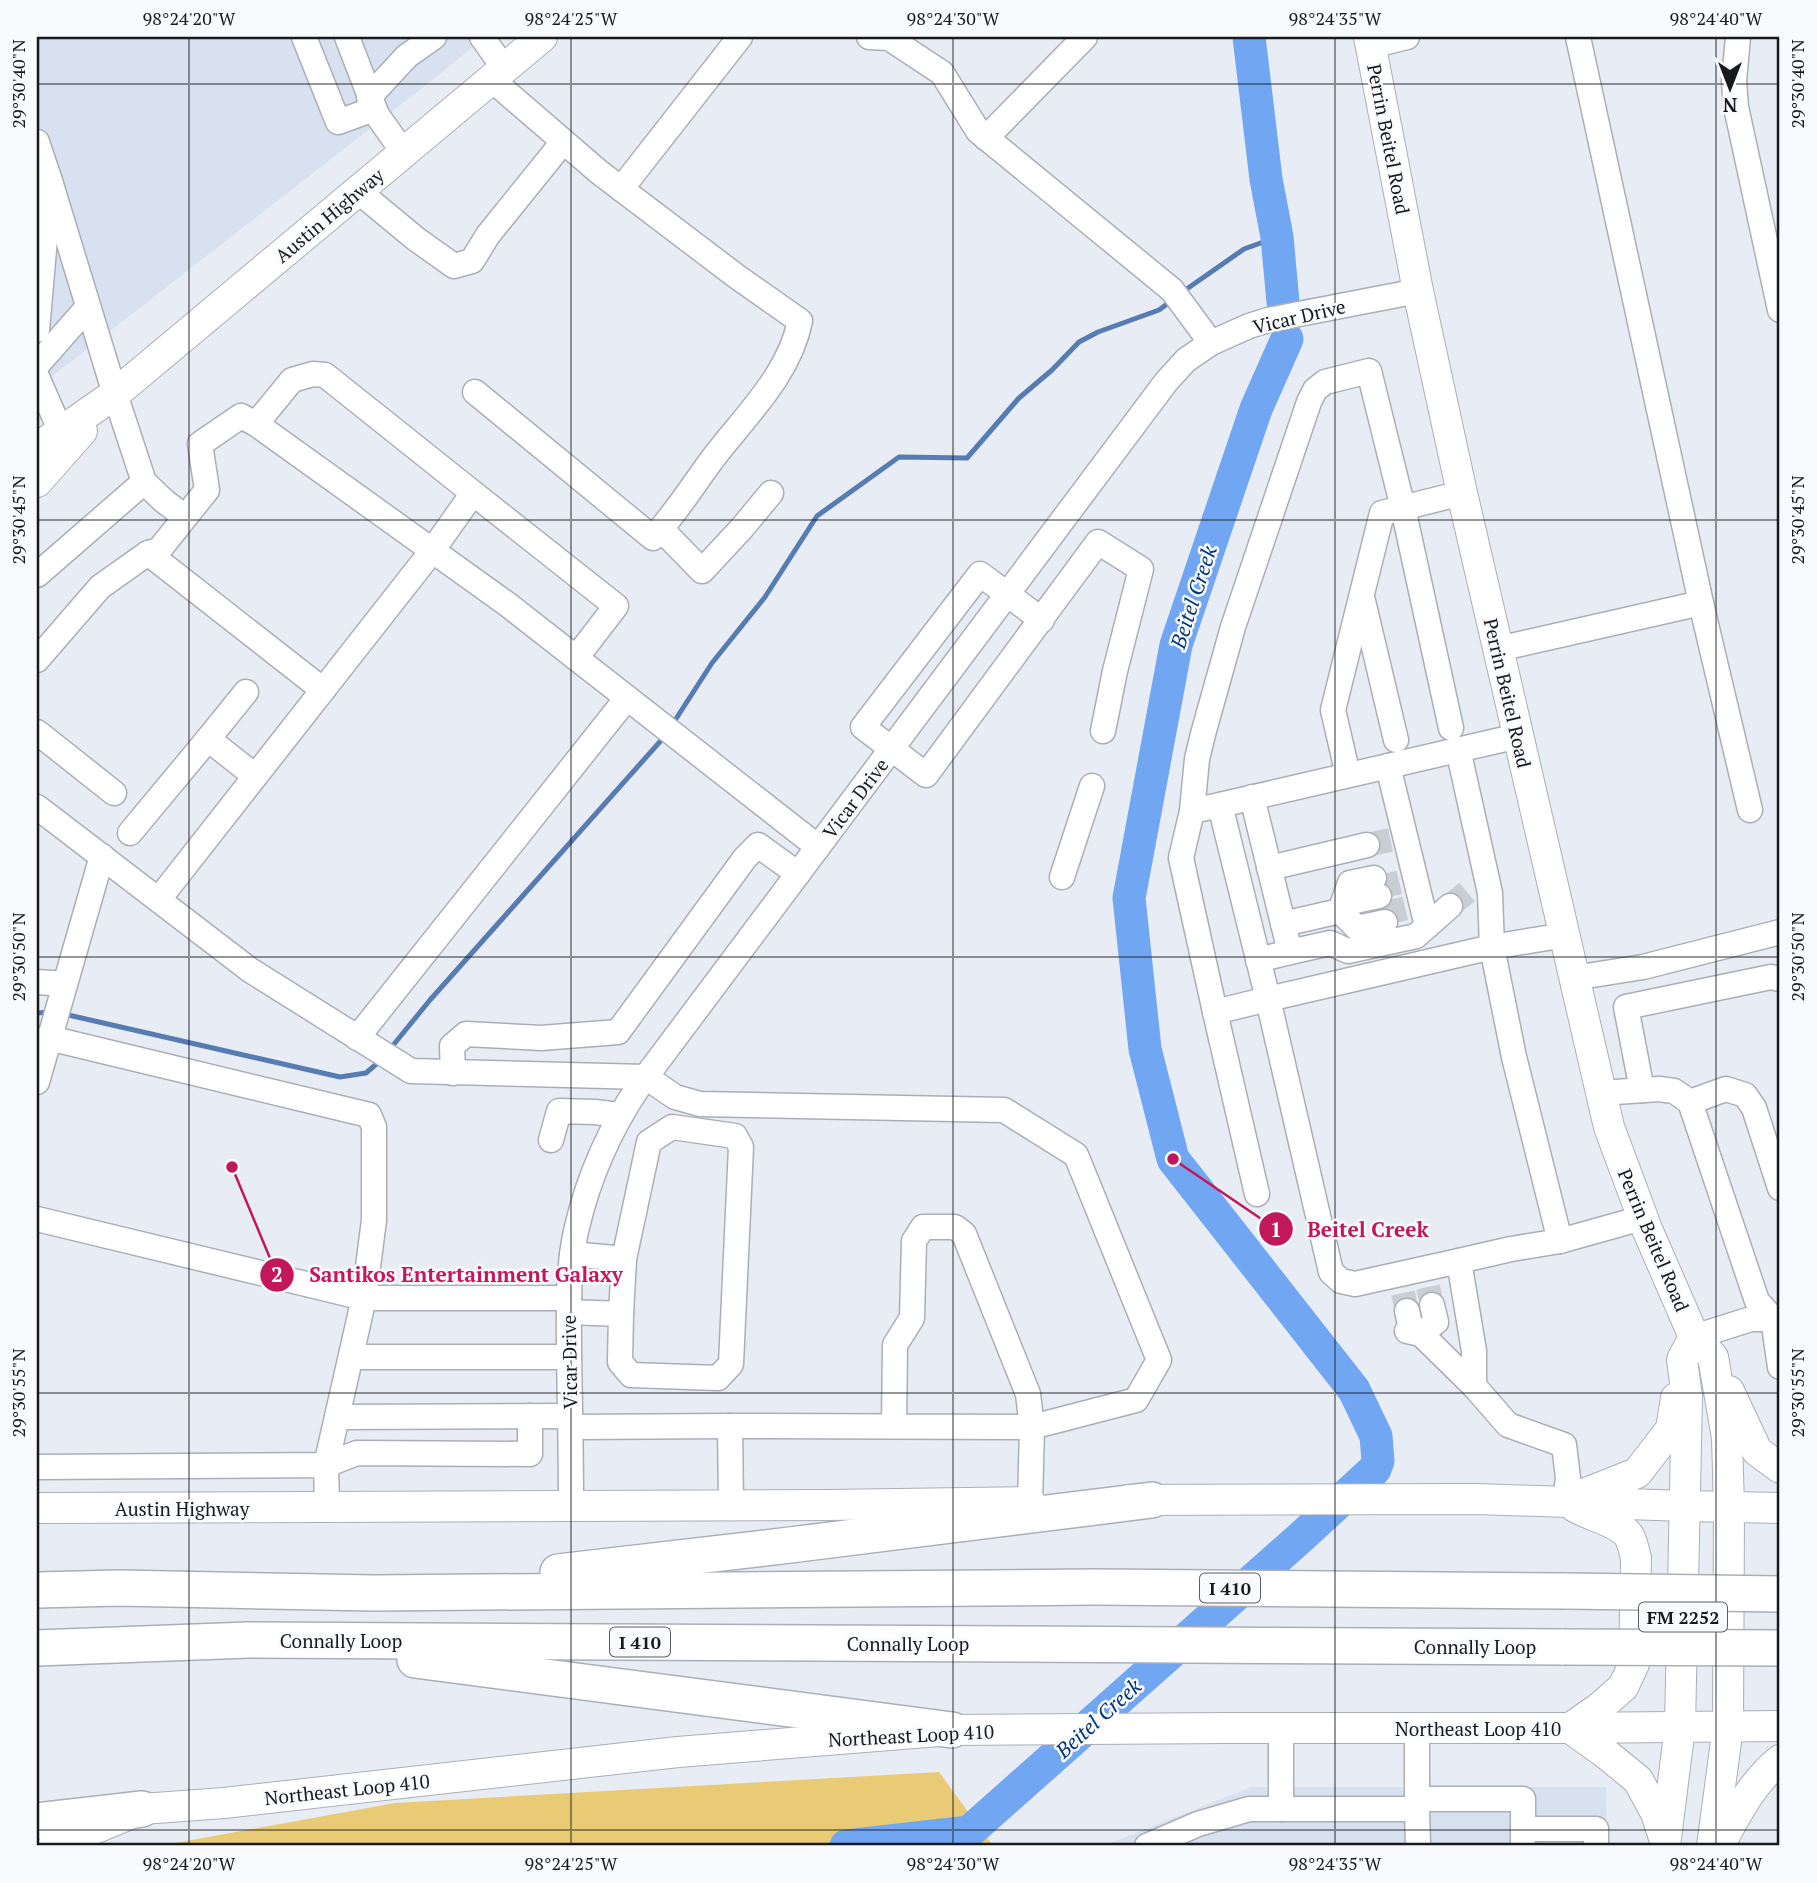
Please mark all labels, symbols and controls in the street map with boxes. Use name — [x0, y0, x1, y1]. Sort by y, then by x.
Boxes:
text: 98°24'20"W — [143, 6, 236, 30]
text: 98°24'25"W — [525, 6, 618, 30]
text: 98°24'30"W — [907, 6, 1000, 30]
text: 98°24'35"W — [1289, 6, 1382, 30]
text: 98°24'40"W — [1670, 6, 1763, 30]
text: 29°30'40"N — [6, 39, 30, 129]
text: 29°30'40"N — [1785, 39, 1809, 129]
north arrow — [1694, 52, 1764, 122]
street label: Perrin Beitel Road — [1362, 62, 1416, 217]
text: N — [1722, 93, 1737, 118]
street label: Austin Highway — [269, 162, 389, 268]
street label: Vicar Drive — [1250, 293, 1348, 339]
text: 29°30'45"N — [6, 475, 30, 565]
text: 29°30'45"N — [1785, 475, 1809, 565]
water label: Beitel Creek — [1163, 541, 1223, 653]
street label: Perrin Beitel Road — [1479, 616, 1537, 771]
street label: Vicar Drive — [817, 753, 893, 843]
text: 29°30'50"N — [6, 912, 30, 1002]
text: 29°30'50"N — [1785, 912, 1809, 1002]
street label: Perrin Beitel Road — [1613, 1165, 1696, 1316]
callout: Beitel Creek — [1259, 1208, 1443, 1250]
text: 1 — [1270, 1215, 1282, 1243]
text: Beitel Creek — [1307, 1215, 1430, 1243]
callout: Santikos Entertainment Galaxy — [260, 1254, 636, 1296]
text: 2 — [271, 1260, 283, 1288]
text: Santikos Entertainment Galaxy — [309, 1260, 624, 1288]
street label: Vicar Drive — [556, 1315, 582, 1409]
text: 29°30'55"N — [6, 1348, 30, 1438]
text: 29°30'55"N — [1785, 1348, 1809, 1438]
street label: Austin Highway — [115, 1496, 250, 1521]
road number: I 410 — [1200, 1574, 1260, 1602]
road number: FM 2252 — [1639, 1602, 1727, 1632]
street label: Connally Loop — [280, 1628, 402, 1653]
road number: I 410 — [610, 1628, 670, 1657]
street label: Connally Loop — [847, 1631, 969, 1656]
street label: Connally Loop — [1414, 1634, 1536, 1659]
water label: Beitel Creek — [1048, 1671, 1147, 1765]
street label: Northeast Loop 410 — [1395, 1716, 1561, 1741]
street label: Northeast Loop 410 — [827, 1718, 995, 1752]
street label: Northeast Loop 410 — [263, 1768, 431, 1810]
text: 98°24'20"W — [143, 1851, 236, 1875]
text: 98°24'25"W — [525, 1851, 618, 1875]
text: 98°24'30"W — [907, 1851, 1000, 1875]
text: 98°24'35"W — [1289, 1851, 1382, 1875]
text: 98°24'40"W — [1670, 1851, 1763, 1875]

